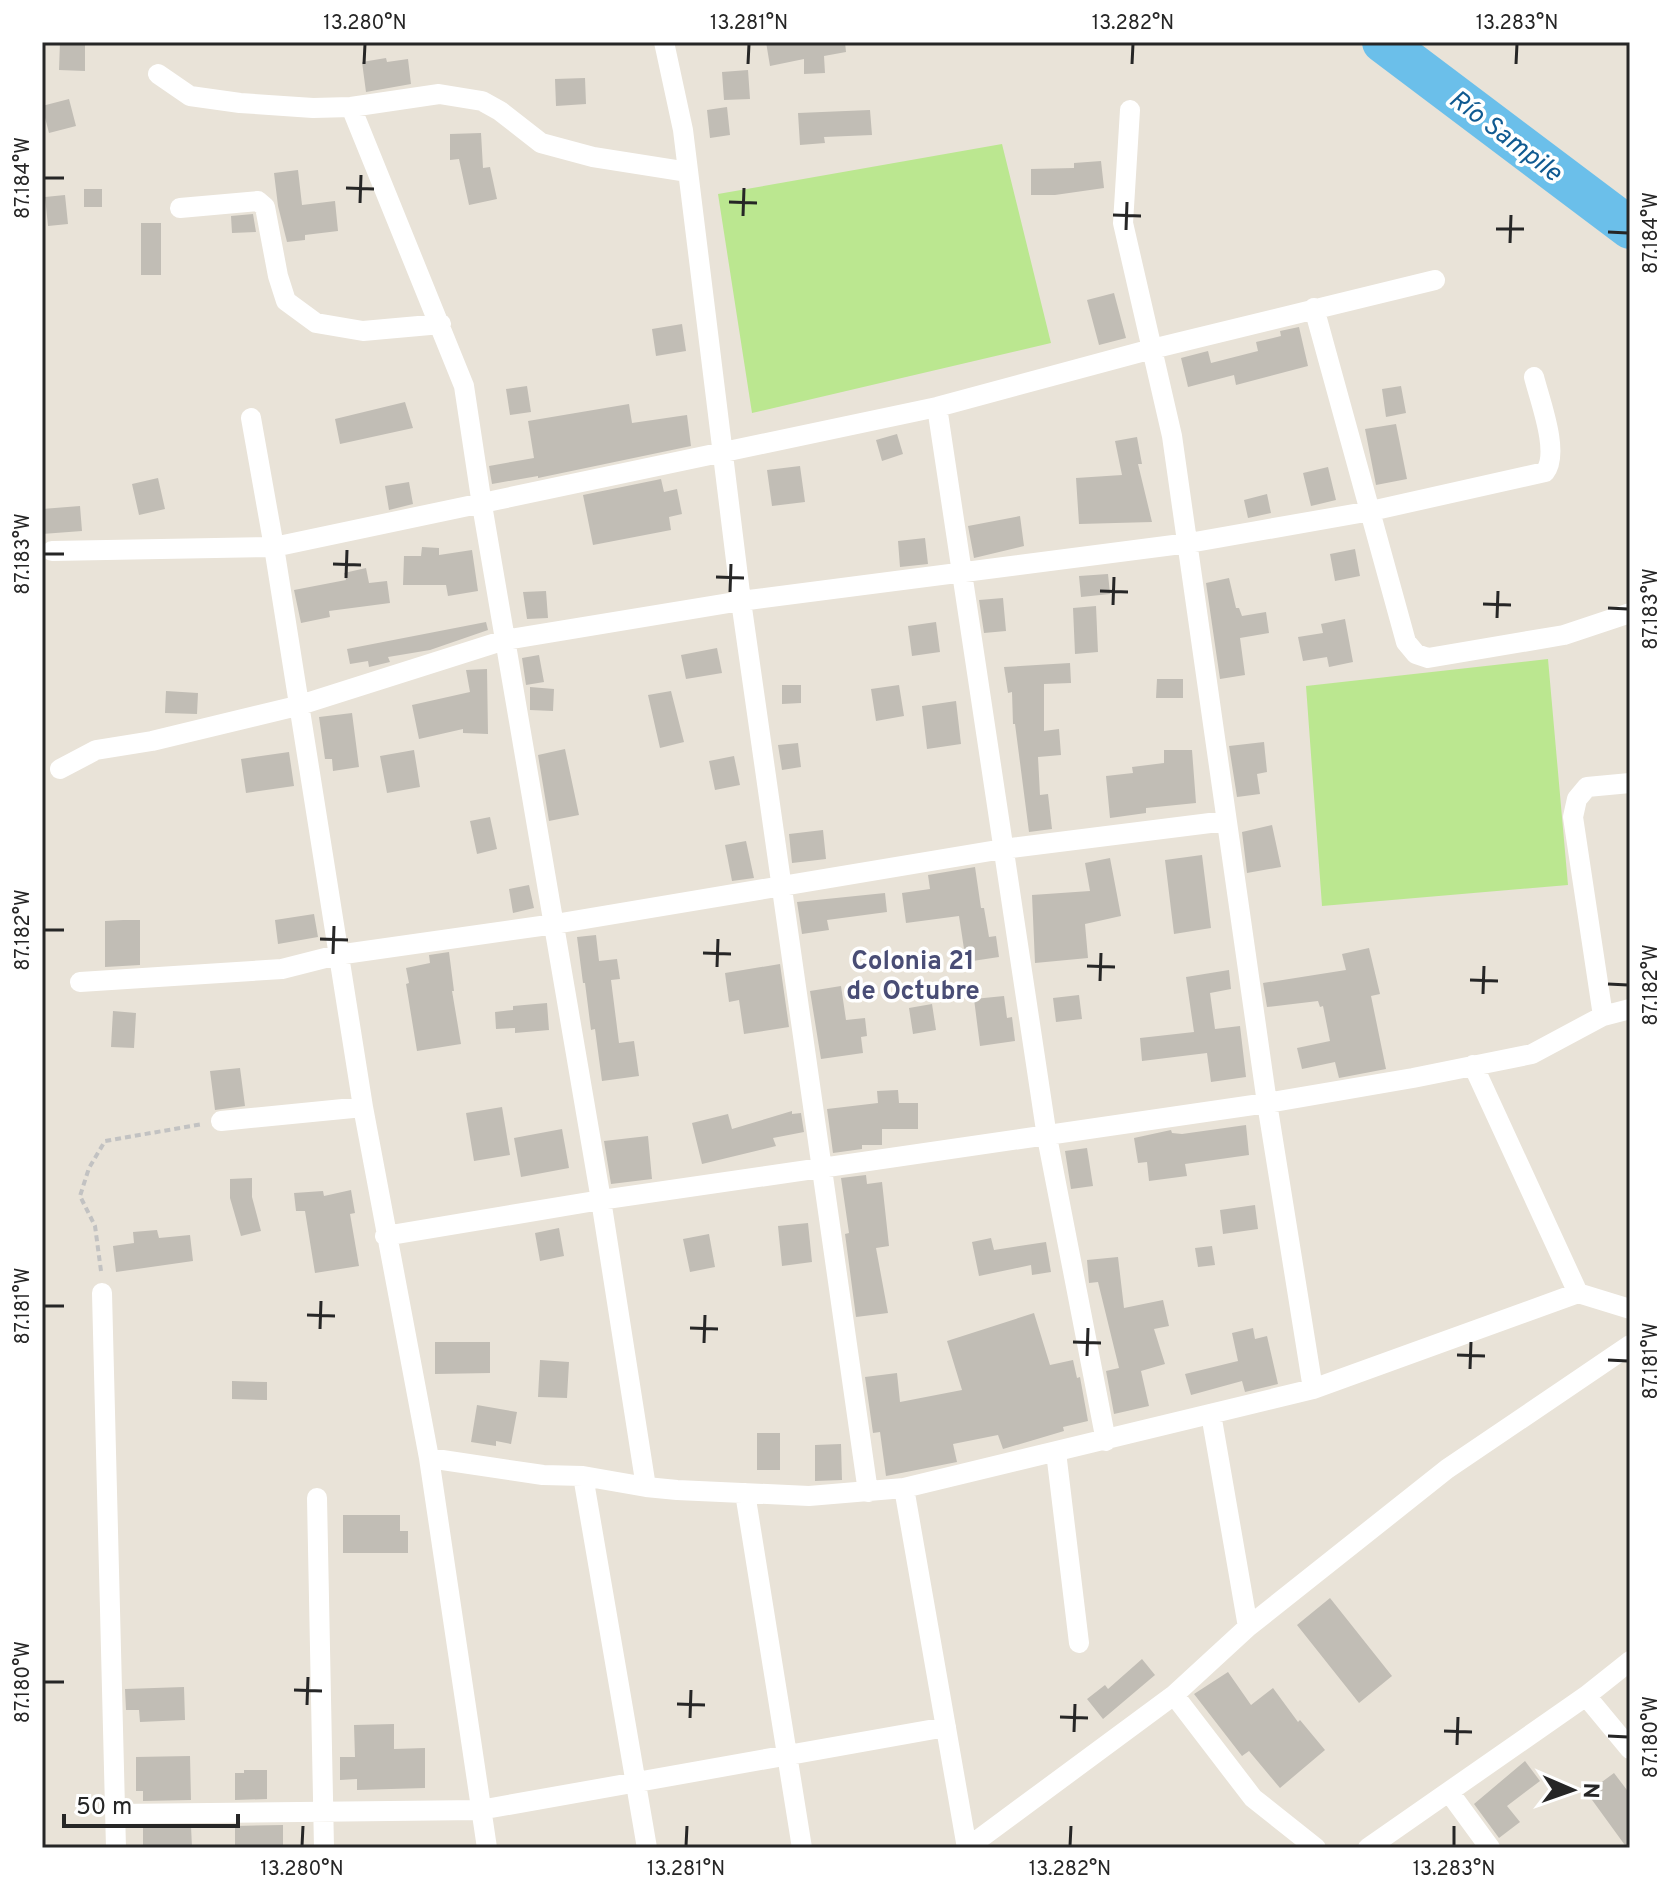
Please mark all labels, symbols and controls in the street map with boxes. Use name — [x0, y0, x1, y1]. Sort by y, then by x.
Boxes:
text: 13.280°N — [323, 11, 407, 37]
text: 13.281°N — [710, 11, 788, 37]
text: 13.282°N — [1092, 11, 1174, 37]
text: 13.283°N — [1476, 11, 1558, 37]
water label: Río Sampile — [1441, 84, 1568, 191]
text: 87.184°W — [11, 137, 37, 219]
text: 87.184°W — [1639, 192, 1665, 274]
text: 87.183°W — [11, 513, 37, 595]
text: 87.183°W — [1639, 568, 1665, 650]
text: 87.182°W — [11, 889, 37, 971]
text: 87.182°W — [1639, 944, 1665, 1026]
district label: Colonia 21 de Octubre — [846, 946, 980, 1009]
text: 87.181°W — [11, 1267, 37, 1345]
text: 87.181°W — [1639, 1322, 1665, 1400]
text: 87.180°W — [11, 1641, 37, 1723]
text: 87.180°W — [1639, 1696, 1665, 1778]
north arrow — [1532, 1750, 1612, 1830]
scale bar — [64, 1778, 238, 1828]
text: N — [1576, 1782, 1603, 1799]
text: 50 m — [76, 1793, 132, 1823]
text: 13.280°N — [260, 1857, 344, 1883]
text: 13.281°N — [647, 1857, 725, 1883]
text: 13.282°N — [1029, 1857, 1111, 1883]
text: 13.283°N — [1413, 1857, 1495, 1883]

